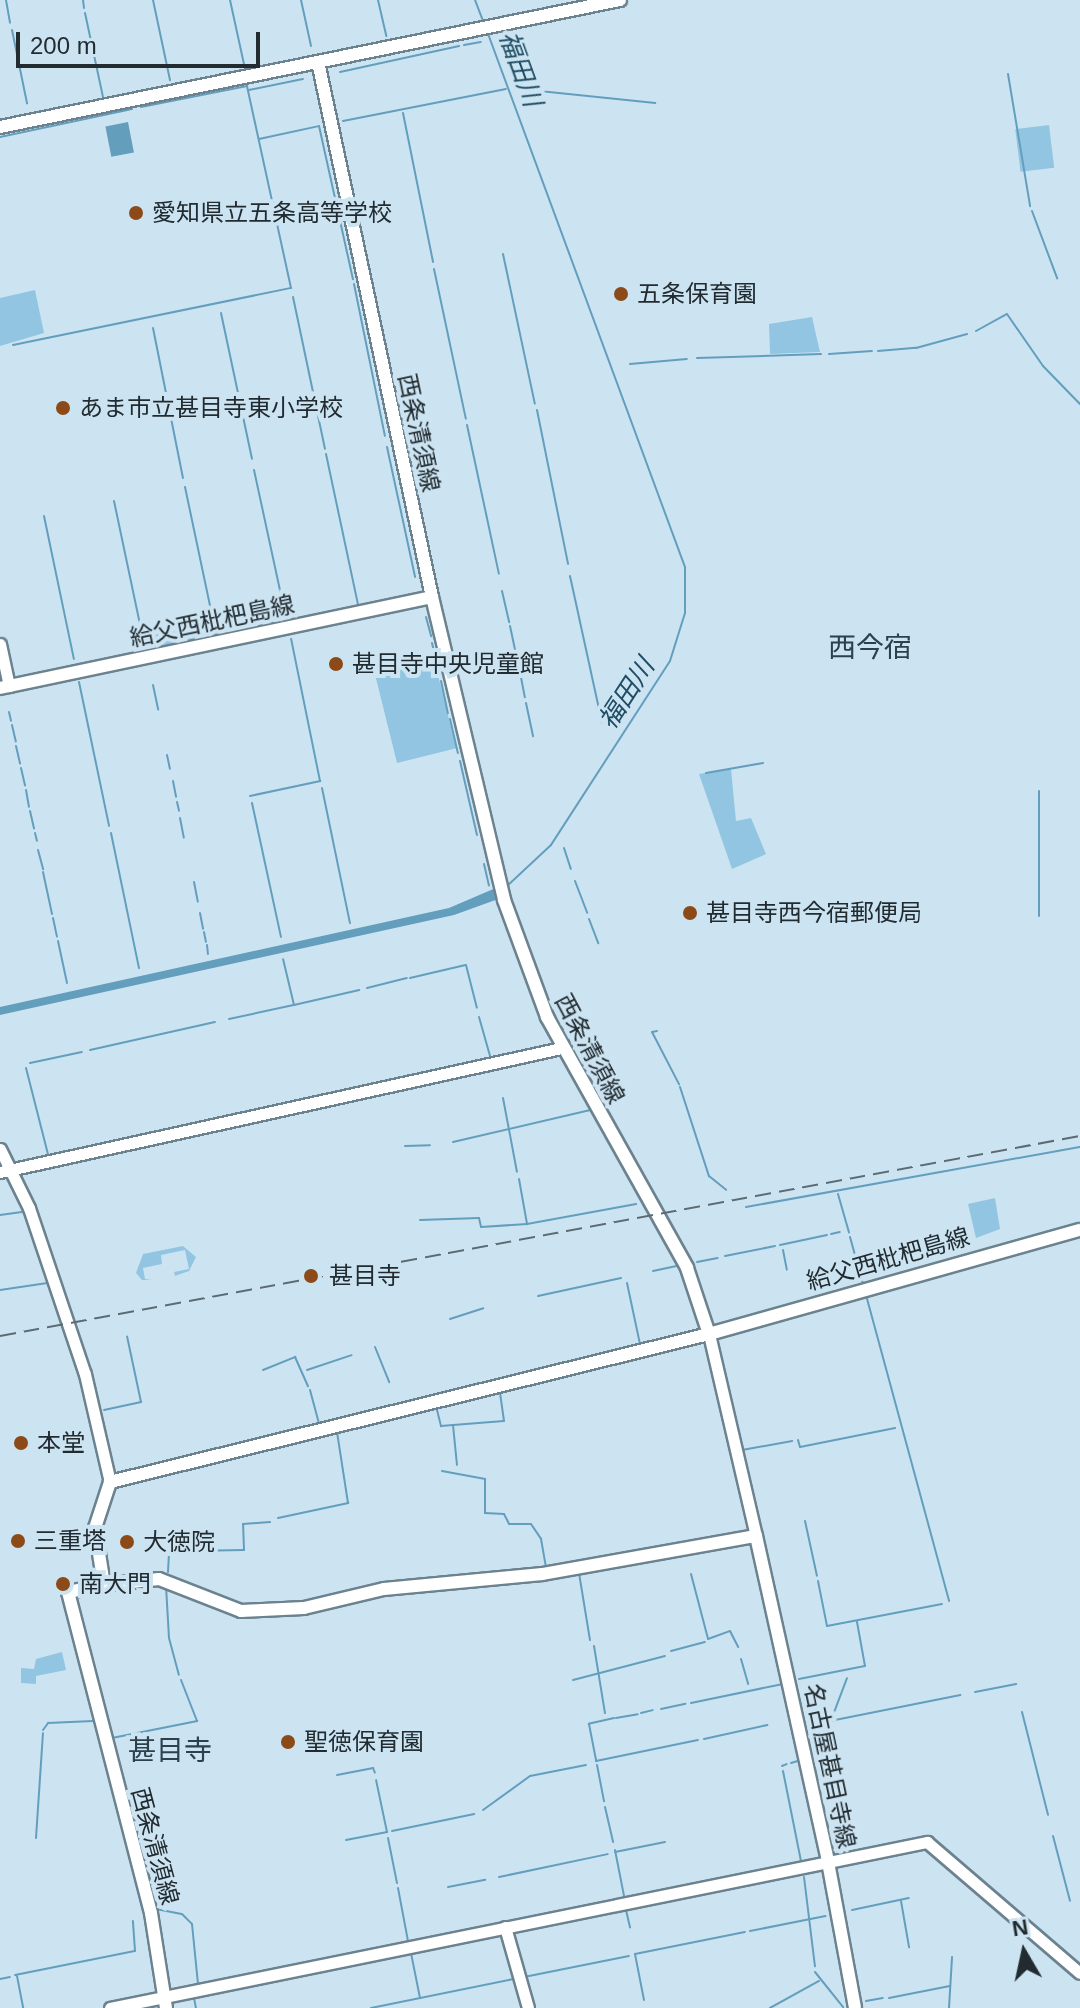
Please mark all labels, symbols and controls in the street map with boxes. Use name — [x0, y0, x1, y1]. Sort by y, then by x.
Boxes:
scale bar — [20, 16, 264, 66]
water label: 福田川 — [492, 27, 548, 111]
text: 200 m — [30, 32, 97, 59]
place label: 愛知県立五条高等学校 — [152, 199, 392, 227]
marker: 愛知県立五条高等学校 — [127, 204, 145, 222]
place label: 五条保育園 — [637, 280, 757, 308]
marker: 五条保育園 — [612, 285, 630, 303]
street label: 西条清須線 — [392, 371, 446, 495]
place label: あま市立甚目寺東小学校 — [79, 394, 343, 422]
marker: あま市立甚目寺東小学校 — [54, 399, 72, 417]
street label: 給父西枇杷島線 — [127, 589, 297, 653]
district label: 西今宿 — [828, 631, 912, 665]
place label: 甚目寺中央児童館 — [352, 650, 544, 678]
water label: 福田川 — [593, 653, 661, 735]
marker: 甚目寺中央児童館 — [327, 655, 345, 673]
place label: 甚目寺西今宿郵便局 — [706, 899, 922, 927]
marker: 甚目寺西今宿郵便局 — [681, 904, 699, 922]
street label: 西条清須線 — [549, 989, 631, 1109]
street label: 給父西枇杷島線 — [803, 1222, 973, 1296]
place label: 甚目寺 — [329, 1262, 401, 1290]
marker: 甚目寺 — [300, 1265, 322, 1287]
place label: 本堂 — [37, 1429, 85, 1457]
marker: 本堂 — [12, 1434, 30, 1452]
place label: 三重塔 — [34, 1527, 106, 1555]
place label: 大徳院 — [143, 1528, 215, 1556]
marker: 三重塔 — [9, 1532, 27, 1550]
marker: 大徳院 — [118, 1533, 136, 1551]
place label: 南大門 — [79, 1570, 151, 1598]
marker: 南大門 — [54, 1575, 72, 1593]
street label: 名古屋甚目寺線 — [798, 1681, 862, 1851]
place label: 聖徳保育園 — [304, 1728, 424, 1756]
marker: 聖徳保育園 — [279, 1733, 297, 1751]
district label: 甚目寺 — [128, 1734, 212, 1768]
street label: 西条清須線 — [126, 1784, 184, 1908]
north arrow — [984, 1912, 1064, 1992]
text: N — [1010, 1914, 1030, 1941]

